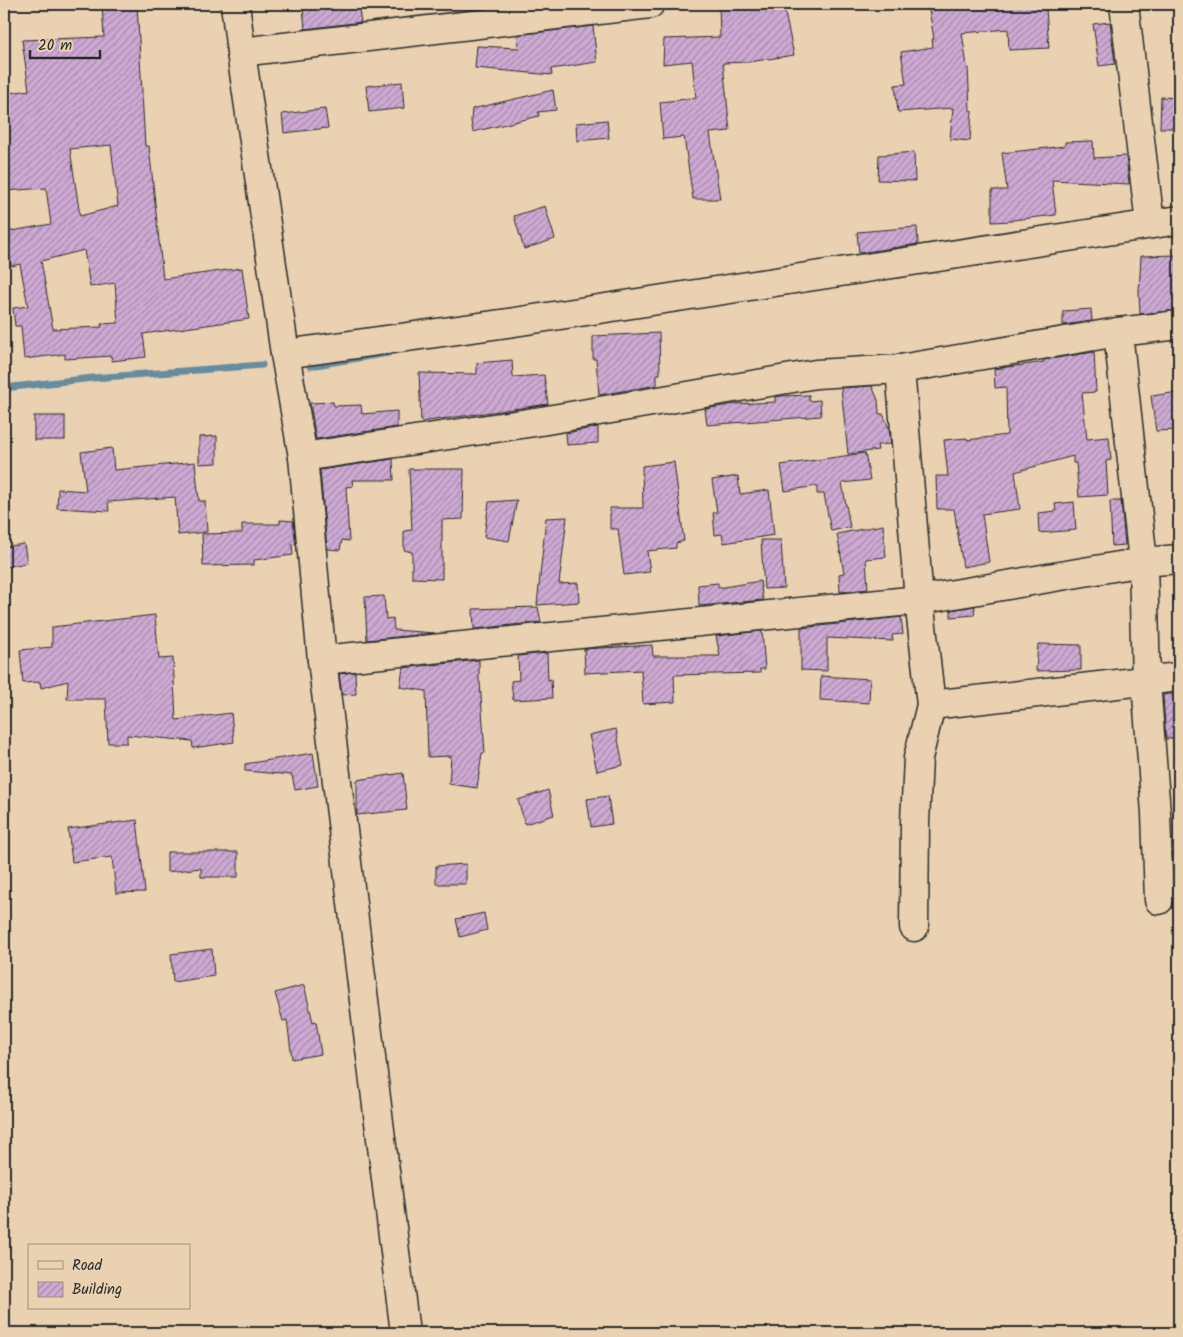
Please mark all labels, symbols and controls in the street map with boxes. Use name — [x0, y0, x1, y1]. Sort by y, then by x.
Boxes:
scale bar — [30, 28, 100, 60]
text: 20 m — [38, 34, 72, 58]
legend — [28, 1244, 190, 1310]
text: Road — [72, 1254, 103, 1278]
text: Building — [72, 1278, 122, 1302]

